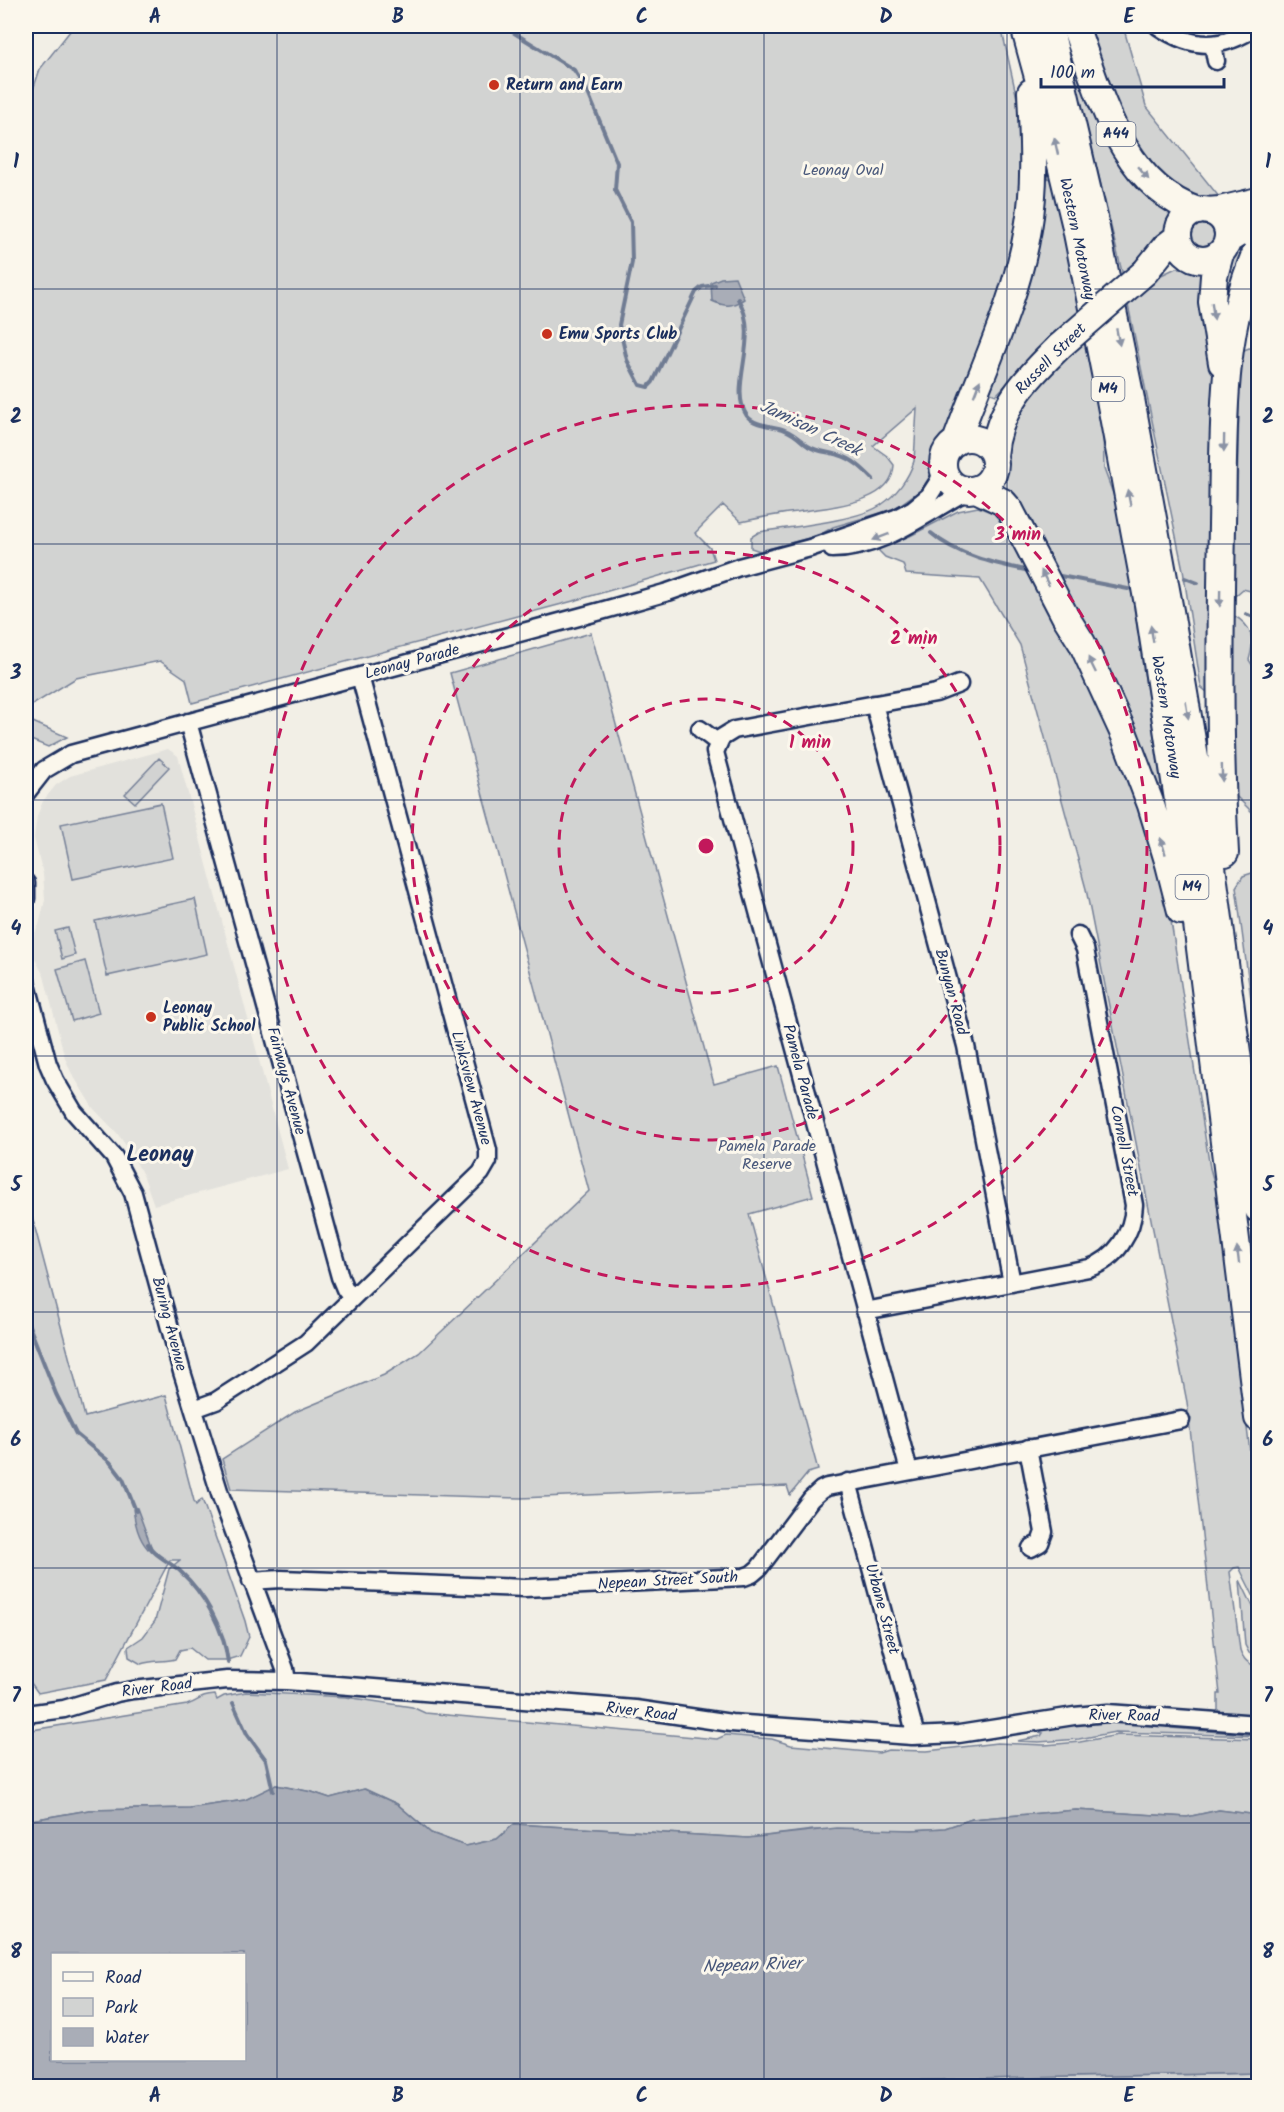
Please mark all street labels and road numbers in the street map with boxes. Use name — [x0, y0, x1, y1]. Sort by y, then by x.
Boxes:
road number: A44 — [1096, 122, 1136, 146]
street label: Western Motorway — [1052, 175, 1102, 303]
street label: Russell Street — [1009, 317, 1093, 401]
road number: M4 — [1092, 377, 1124, 401]
street label: Leonay Parade — [362, 637, 462, 687]
street label: Western Motorway — [1144, 654, 1188, 781]
road number: M4 — [1176, 875, 1208, 899]
street label: Bunyan Road — [927, 946, 975, 1039]
street label: Pamela Parade — [775, 1021, 825, 1123]
street label: Fairways Avenue — [260, 1024, 312, 1138]
street label: Linksview Avenue — [444, 1028, 498, 1148]
street label: Cornell Street — [1103, 1103, 1145, 1200]
street label: Buring Avenue — [144, 1274, 194, 1374]
street label: Urbane Street — [858, 1561, 906, 1658]
street label: Nepean Street South — [597, 1565, 739, 1597]
street label: River Road — [120, 1671, 195, 1705]
street label: River Road — [604, 1695, 679, 1729]
street label: River Road — [1088, 1703, 1161, 1729]

